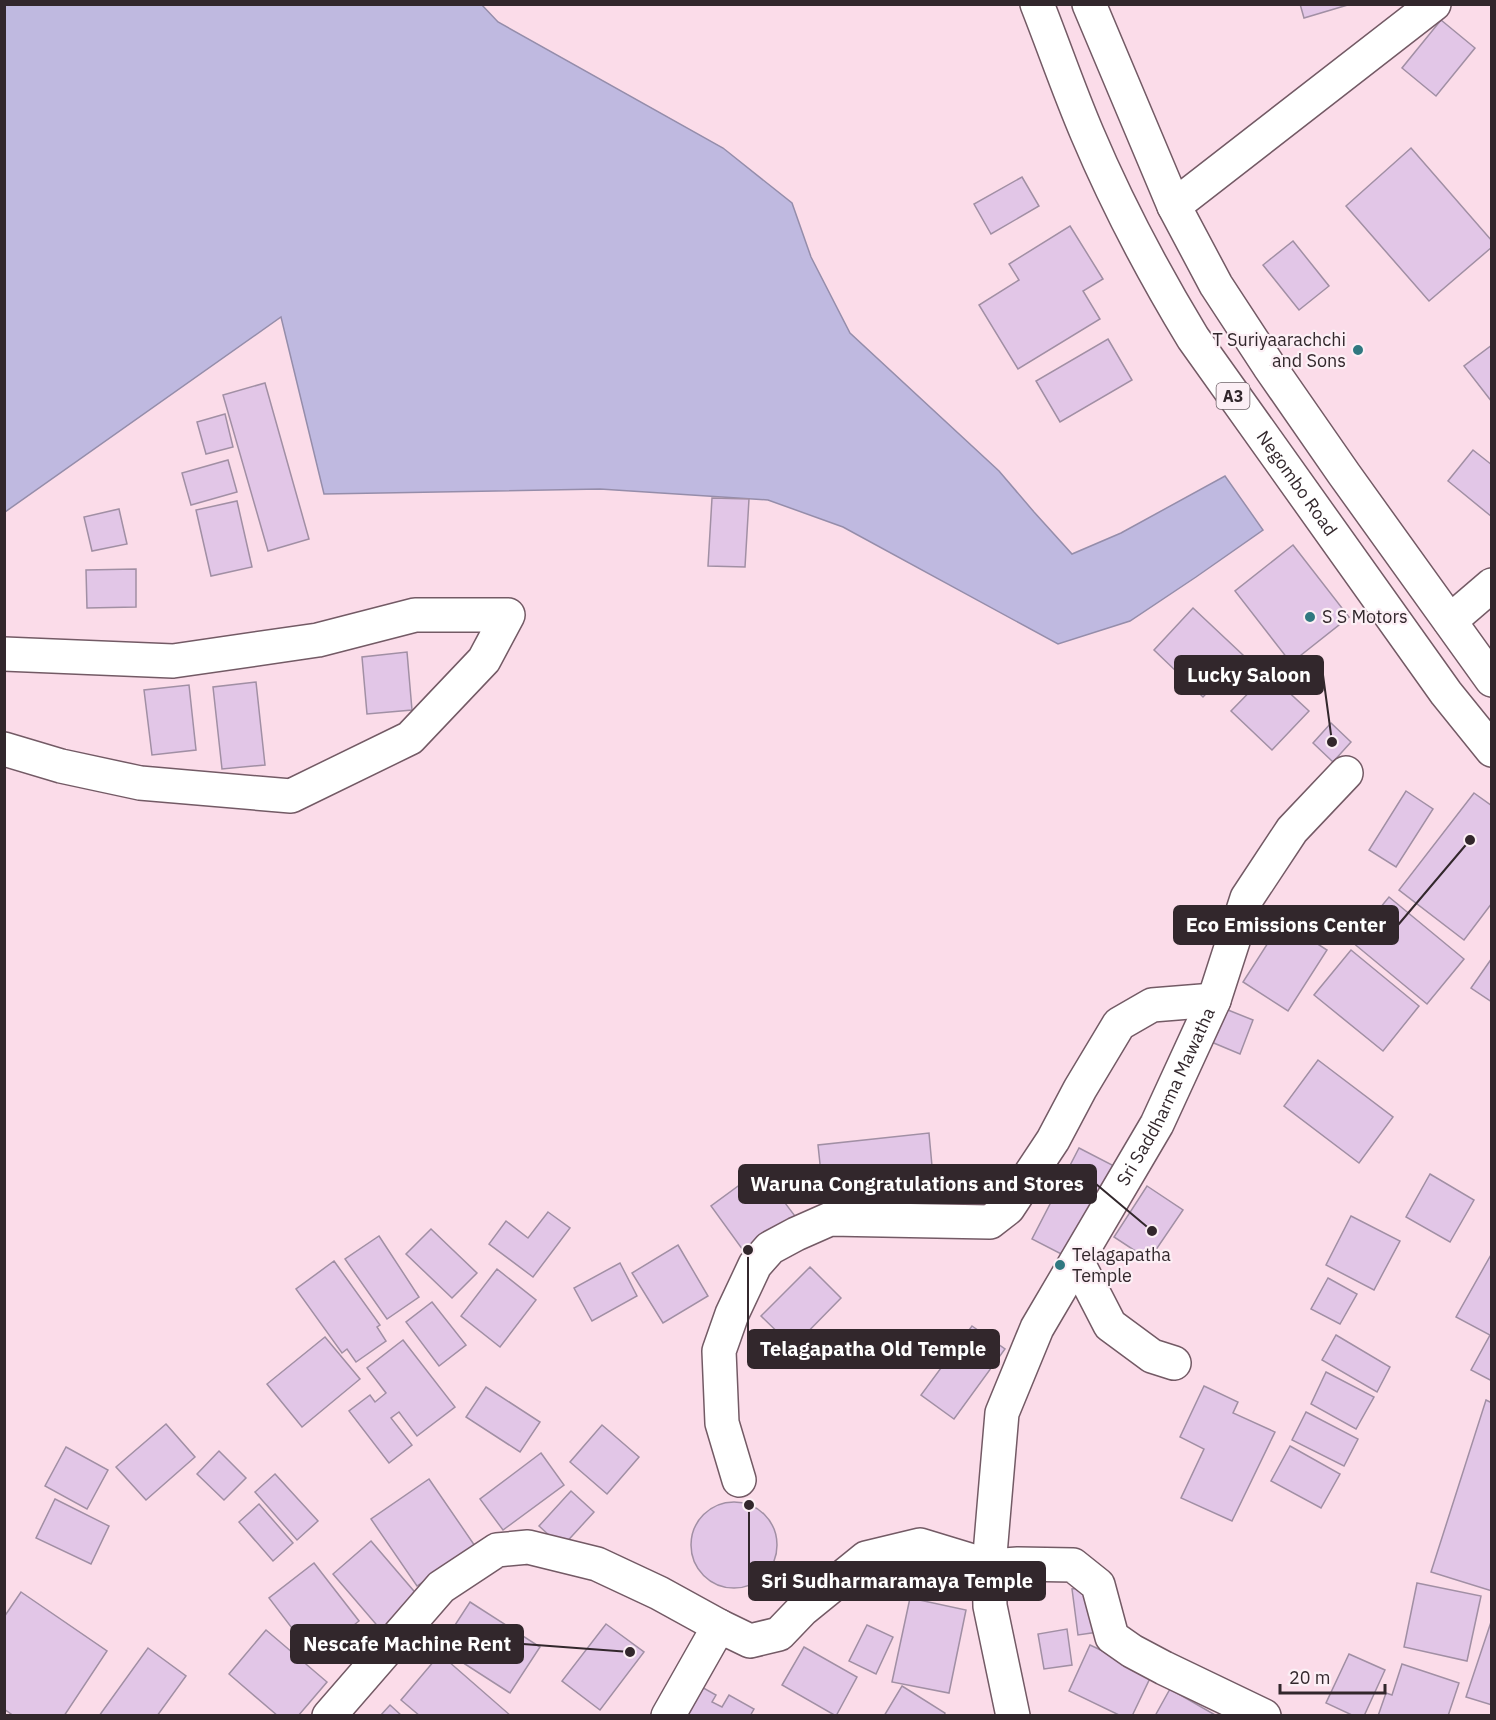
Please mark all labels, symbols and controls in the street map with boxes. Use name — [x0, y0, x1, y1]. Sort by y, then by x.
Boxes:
place label: T Suriyaarachchi and Sons — [1213, 328, 1346, 372]
marker: T Suriyaarachchi and Sons — [1351, 343, 1365, 357]
road number: A3 — [1216, 383, 1250, 409]
street label: Negombo Road — [1252, 426, 1342, 540]
place label: S S Motors — [1322, 605, 1408, 628]
marker: S S Motors — [1303, 610, 1317, 624]
callout: Lucky Saloon — [1175, 656, 1323, 694]
text: Lucky Saloon — [1187, 661, 1311, 688]
callout: Eco Emissions Center — [1174, 906, 1398, 944]
text: Eco Emissions Center — [1186, 911, 1386, 938]
street label: Sri Saddharma Mawatha — [1111, 1003, 1220, 1190]
callout: Waruna Congratulations and Stores — [739, 1165, 1096, 1203]
text: Waruna Congratulations and Stores — [750, 1170, 1084, 1197]
place label: Telagapatha Temple — [1072, 1243, 1171, 1287]
marker: Telagapatha Temple — [1053, 1258, 1067, 1272]
callout: Telagapatha Old Temple — [748, 1330, 999, 1368]
text: Telagapatha Old Temple — [760, 1335, 986, 1362]
callout: Sri Sudharmaramaya Temple — [749, 1562, 1045, 1600]
text: Sri Sudharmaramaya Temple — [761, 1567, 1033, 1594]
callout: Nescafe Machine Rent — [291, 1625, 523, 1663]
text: Nescafe Machine Rent — [303, 1630, 511, 1657]
scale bar — [1280, 1657, 1385, 1695]
text: 20 m — [1289, 1666, 1331, 1689]

